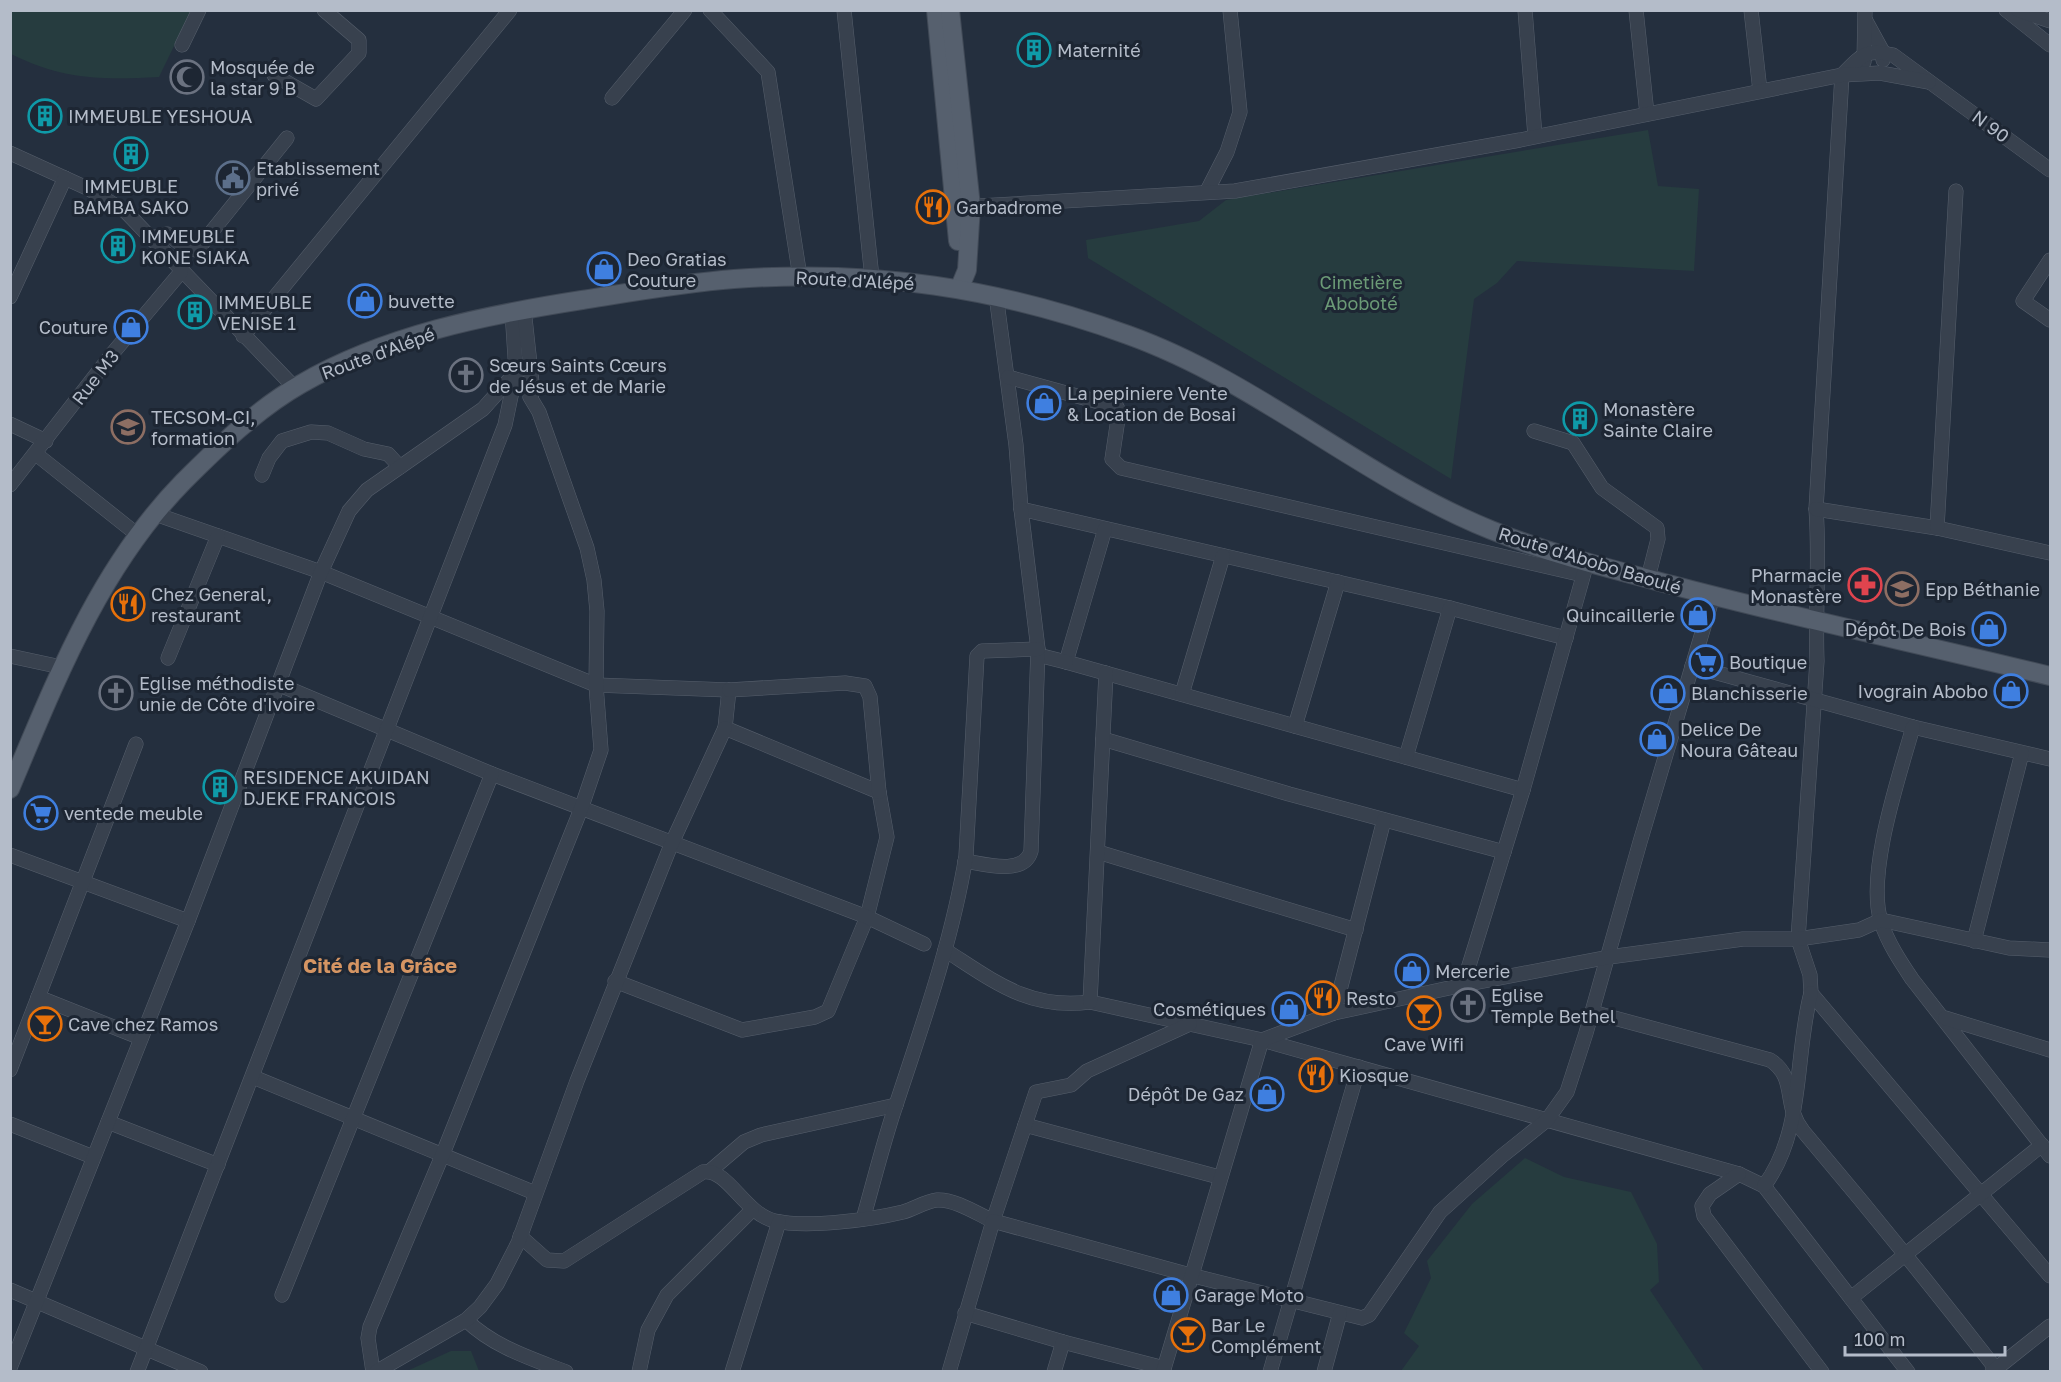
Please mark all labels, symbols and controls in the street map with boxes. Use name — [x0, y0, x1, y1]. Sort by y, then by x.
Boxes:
building icon: Maternité — [1016, 32, 1052, 68]
place label: Maternité — [1057, 39, 1141, 61]
place label: Mosquée de la star 9 B — [210, 56, 315, 99]
mosque icon: Mosquée de la star 9 B — [169, 59, 205, 95]
building icon: IMMEUBLE YESHOUA — [27, 98, 63, 134]
place label: IMMEUBLE YESHOUA — [68, 105, 252, 127]
street label: N 90 — [1968, 105, 2014, 147]
building icon: IMMEUBLE BAMBA SAKO — [113, 136, 149, 172]
place label: Etablissement privé — [256, 157, 380, 200]
public building icon: Etablissement privé — [215, 160, 251, 196]
place label: IMMEUBLE BAMBA SAKO — [73, 175, 189, 218]
restaurant icon: Garbadrome — [915, 189, 951, 225]
place label: Garbadrome — [956, 196, 1062, 218]
place label: IMMEUBLE KONE SIAKA — [141, 225, 250, 268]
building icon: IMMEUBLE KONE SIAKA — [100, 228, 136, 264]
place label: Deo Gratias Couture — [627, 248, 727, 291]
shop icon: Deo Gratias Couture — [586, 251, 622, 287]
street label: Route d'Alépé — [795, 266, 915, 294]
park label: Cimetière Aboboté — [1319, 271, 1403, 314]
shop icon: buvette — [347, 283, 383, 319]
place label: buvette — [388, 290, 455, 312]
place label: IMMEUBLE VENISE 1 — [218, 291, 312, 334]
building icon: IMMEUBLE VENISE 1 — [177, 294, 213, 330]
shop icon: Couture — [113, 309, 149, 345]
place label: Couture — [39, 316, 108, 338]
street label: Route d'Alépé — [318, 322, 438, 384]
street label: Rue M3 — [67, 345, 123, 409]
place label: Sœurs Saints Cœurs de Jésus et de Marie — [489, 354, 667, 397]
church icon: Sœurs Saints Cœurs de Jésus et de Marie — [448, 357, 484, 393]
place label: La pepiniere Vente & Location de Bosai — [1067, 382, 1236, 425]
shop icon: La pepiniere Vente & Location de Bosai — [1026, 385, 1062, 421]
place label: Monastère Sainte Claire — [1603, 398, 1713, 441]
building icon: Monastère Sainte Claire — [1562, 401, 1598, 437]
place label: TECSOM-CI, formation — [151, 406, 256, 449]
school or university icon: TECSOM-CI, formation — [110, 409, 146, 445]
street label: Route d'Abobo Baoulé — [1496, 522, 1684, 598]
place label: Pharmacie Monastère — [1750, 564, 1842, 607]
pharmacy icon: Pharmacie Monastère — [1847, 567, 1883, 603]
school or university icon: Epp Béthanie — [1884, 571, 1920, 607]
place label: Epp Béthanie — [1925, 578, 2040, 600]
place label: Chez General, restaurant — [151, 583, 272, 626]
restaurant icon: Chez General, restaurant — [110, 586, 146, 622]
shop icon: Quincaillerie — [1680, 597, 1716, 633]
place label: Quincaillerie — [1566, 604, 1675, 626]
shop icon: Dépôt De Bois — [1971, 611, 2007, 647]
place label: Dépôt De Bois — [1845, 618, 1966, 640]
supermarket icon: Boutique — [1688, 644, 1724, 680]
place label: Boutique — [1729, 651, 1807, 673]
place label: Eglise méthodiste unie de Côte d'Ivoire — [139, 672, 315, 715]
shop icon: Ivograin Abobo — [1993, 673, 2029, 709]
church icon: Eglise méthodiste unie de Côte d'Ivoire — [98, 675, 134, 711]
shop icon: Blanchisserie — [1650, 675, 1686, 711]
place label: Ivograin Abobo — [1858, 680, 1988, 702]
place label: Blanchisserie — [1691, 682, 1808, 704]
place label: Delice De Noura Gâteau — [1680, 718, 1798, 761]
shop icon: Delice De Noura Gâteau — [1639, 721, 1675, 757]
place label: RESIDENCE AKUIDAN DJEKE FRANCOIS — [243, 766, 430, 809]
building icon: RESIDENCE AKUIDAN DJEKE FRANCOIS — [202, 769, 238, 805]
supermarket icon: ventede meuble — [23, 795, 59, 831]
place label: ventede meuble — [64, 802, 203, 824]
district label: Cité de la Grâce — [303, 953, 457, 977]
shop icon: Mercerie — [1394, 953, 1430, 989]
place label: Mercerie — [1435, 960, 1510, 982]
restaurant icon: Resto — [1305, 980, 1341, 1016]
place label: Eglise Temple Bethel — [1491, 984, 1616, 1027]
place label: Resto — [1346, 987, 1396, 1009]
church icon: Eglise Temple Bethel — [1450, 987, 1486, 1023]
shop icon: Cosmétiques — [1271, 991, 1307, 1027]
bar icon: Cave Wifi — [1406, 995, 1442, 1031]
place label: Cosmétiques — [1153, 998, 1266, 1020]
bar icon: Cave chez Ramos — [27, 1006, 63, 1042]
place label: Cave chez Ramos — [68, 1013, 218, 1035]
place label: Cave Wifi — [1384, 1033, 1464, 1055]
restaurant icon: Kiosque — [1298, 1057, 1334, 1093]
place label: Kiosque — [1339, 1064, 1409, 1086]
shop icon: Dépôt De Gaz — [1249, 1076, 1285, 1112]
place label: Dépôt De Gaz — [1128, 1083, 1244, 1105]
shop icon: Garage Moto — [1153, 1277, 1189, 1313]
place label: Garage Moto — [1194, 1284, 1304, 1306]
place label: Bar Le Complément — [1211, 1314, 1322, 1357]
bar icon: Bar Le Complément — [1170, 1317, 1206, 1353]
scale bar — [1845, 1319, 2006, 1357]
text: 100 m — [1854, 1328, 1905, 1350]

